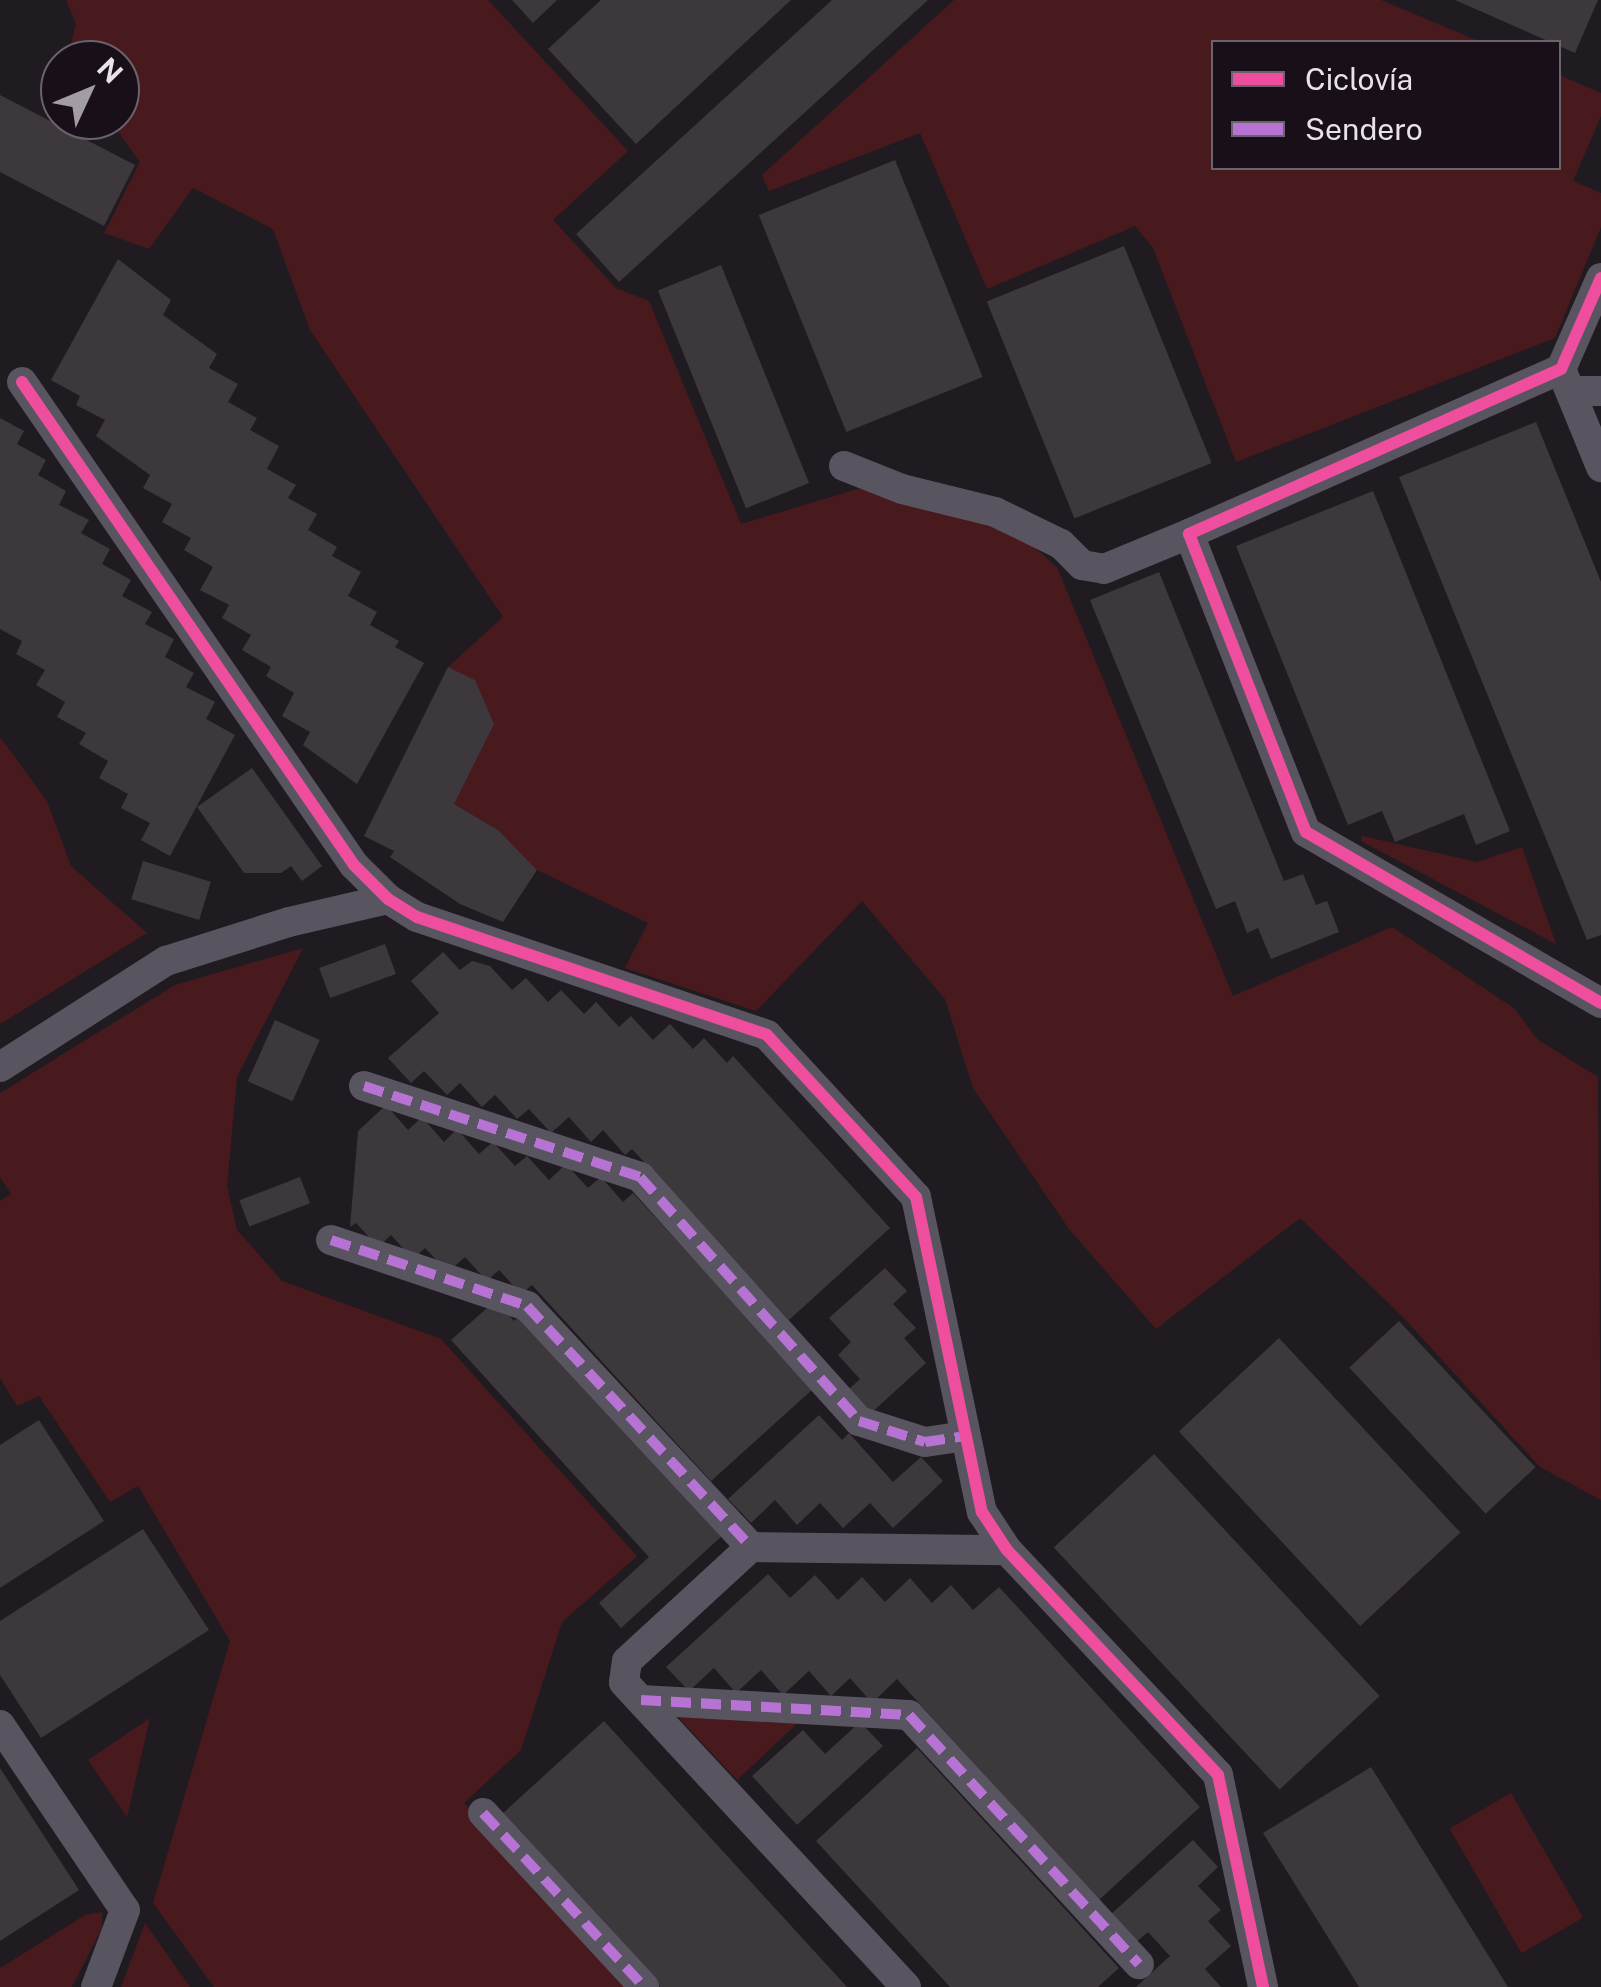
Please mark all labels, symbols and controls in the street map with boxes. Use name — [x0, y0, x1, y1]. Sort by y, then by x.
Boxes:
north arrow — [40, 40, 140, 140]
legend — [1211, 40, 1561, 170]
text: N — [91, 51, 130, 90]
text: Ciclovía — [1305, 61, 1413, 97]
text: Sendero — [1305, 111, 1423, 147]

